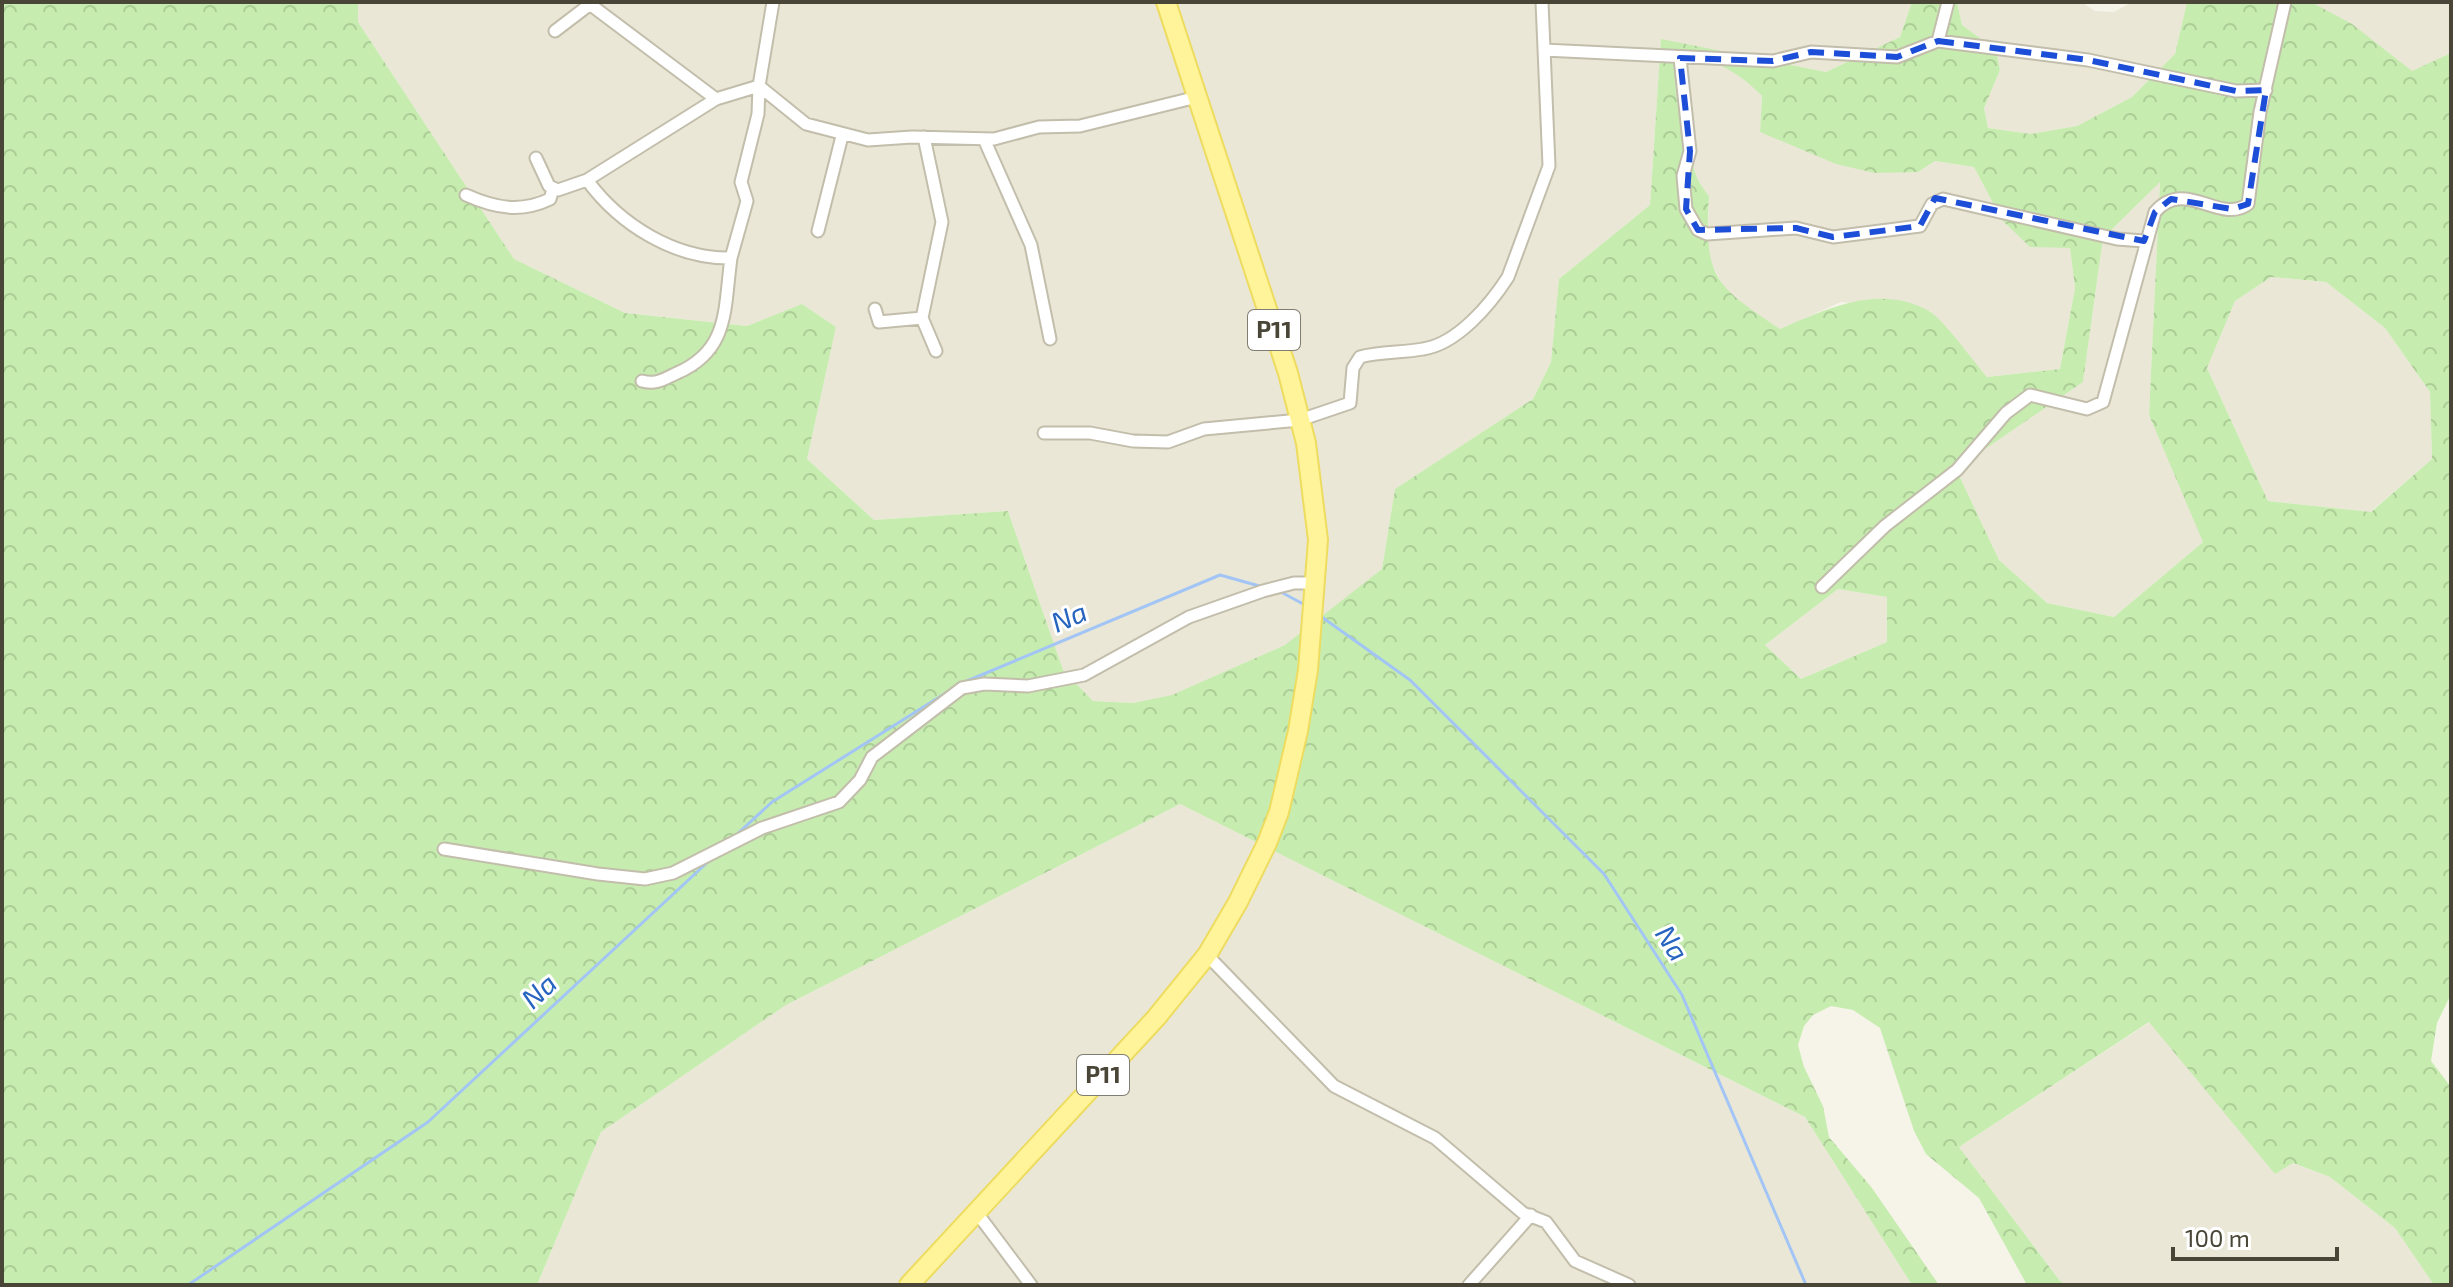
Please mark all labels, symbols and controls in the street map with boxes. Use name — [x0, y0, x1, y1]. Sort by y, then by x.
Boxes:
road number: P11 — [1248, 310, 1300, 350]
water label: Na — [1046, 593, 1092, 639]
water label: Na — [1649, 918, 1697, 967]
water label: Na — [514, 966, 563, 1015]
road number: P11 — [1077, 1055, 1129, 1095]
scale bar — [2173, 1211, 2337, 1261]
text: 100 m — [2185, 1223, 2250, 1252]

